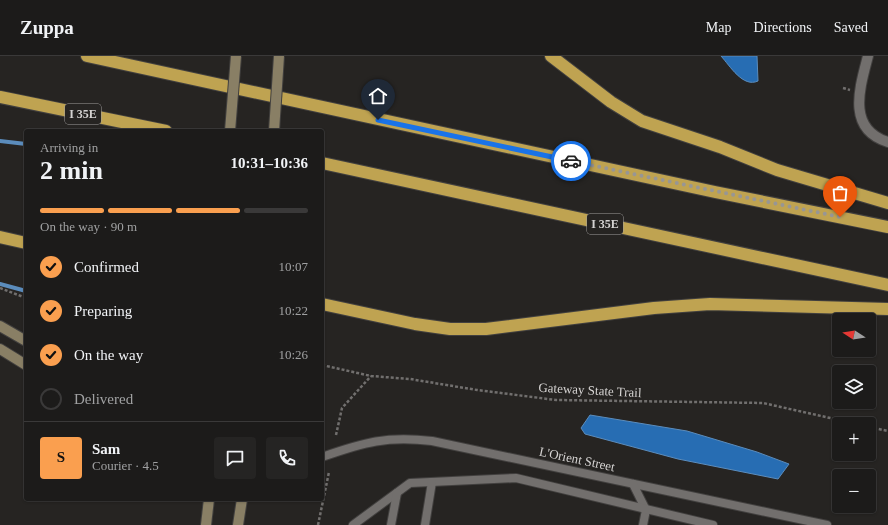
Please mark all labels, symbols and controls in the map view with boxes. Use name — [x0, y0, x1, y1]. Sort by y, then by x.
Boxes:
text: Zuppa — [20, 17, 74, 38]
text: Map — [706, 20, 731, 35]
text: Directions — [753, 20, 812, 35]
text: Saved — [834, 20, 868, 35]
pin — [361, 79, 395, 120]
icon: home — [367, 85, 389, 107]
road number: I 35E — [65, 104, 101, 124]
text: Arriving in — [40, 140, 98, 155]
courier — [551, 141, 591, 181]
icon: car — [560, 150, 582, 172]
text: 10:31–10:36 — [231, 155, 308, 171]
text: 2 min — [40, 156, 103, 185]
pin — [823, 176, 857, 217]
icon: bag — [829, 182, 851, 204]
road number: I 35E — [587, 214, 623, 234]
text: On the way · 90 m — [40, 219, 137, 234]
icon: check — [40, 256, 62, 278]
text: Confirmed — [74, 259, 139, 275]
text: 10:07 — [278, 259, 308, 274]
icon: check — [40, 300, 62, 322]
text: Preparing — [74, 303, 132, 319]
text: 10:22 — [278, 303, 308, 318]
north arrow — [832, 313, 876, 357]
map controls — [832, 313, 876, 513]
icon: check — [40, 344, 62, 366]
text: On the way — [74, 347, 143, 363]
text: 10:26 — [278, 347, 308, 362]
button: layers — [832, 365, 876, 409]
street label: Gateway State Trail — [538, 380, 642, 400]
text: Delivered — [74, 391, 133, 407]
button: + — [832, 417, 876, 461]
button: chat — [214, 437, 256, 479]
button: phone — [266, 437, 308, 479]
text: Sam — [92, 441, 120, 457]
street label: L'Orient Street — [538, 444, 617, 474]
text: S — [57, 449, 65, 465]
text: Courier · 4.5 — [92, 458, 159, 473]
button: − — [832, 469, 876, 513]

